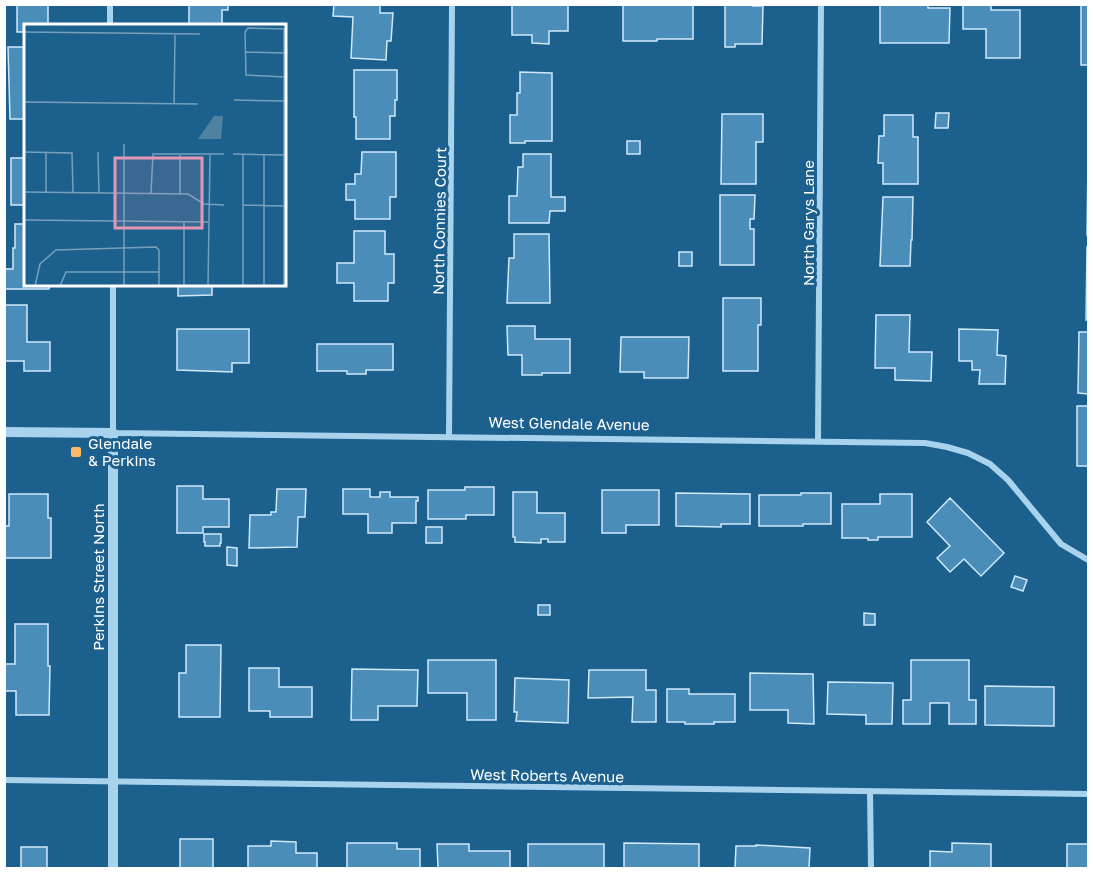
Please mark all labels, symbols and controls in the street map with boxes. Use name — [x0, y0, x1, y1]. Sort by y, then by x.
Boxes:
inset map — [24, 24, 286, 286]
street label: North Connies Court — [429, 147, 449, 295]
street label: North Garys Lane — [799, 160, 817, 286]
street label: West Glendale Avenue — [488, 413, 650, 433]
place label: Glendale & Perkins — [88, 434, 156, 469]
marker: Glendale & Perkins — [69, 445, 83, 459]
street label: Perkins Street North — [89, 503, 107, 651]
street label: West Roberts Avenue — [470, 765, 624, 785]

